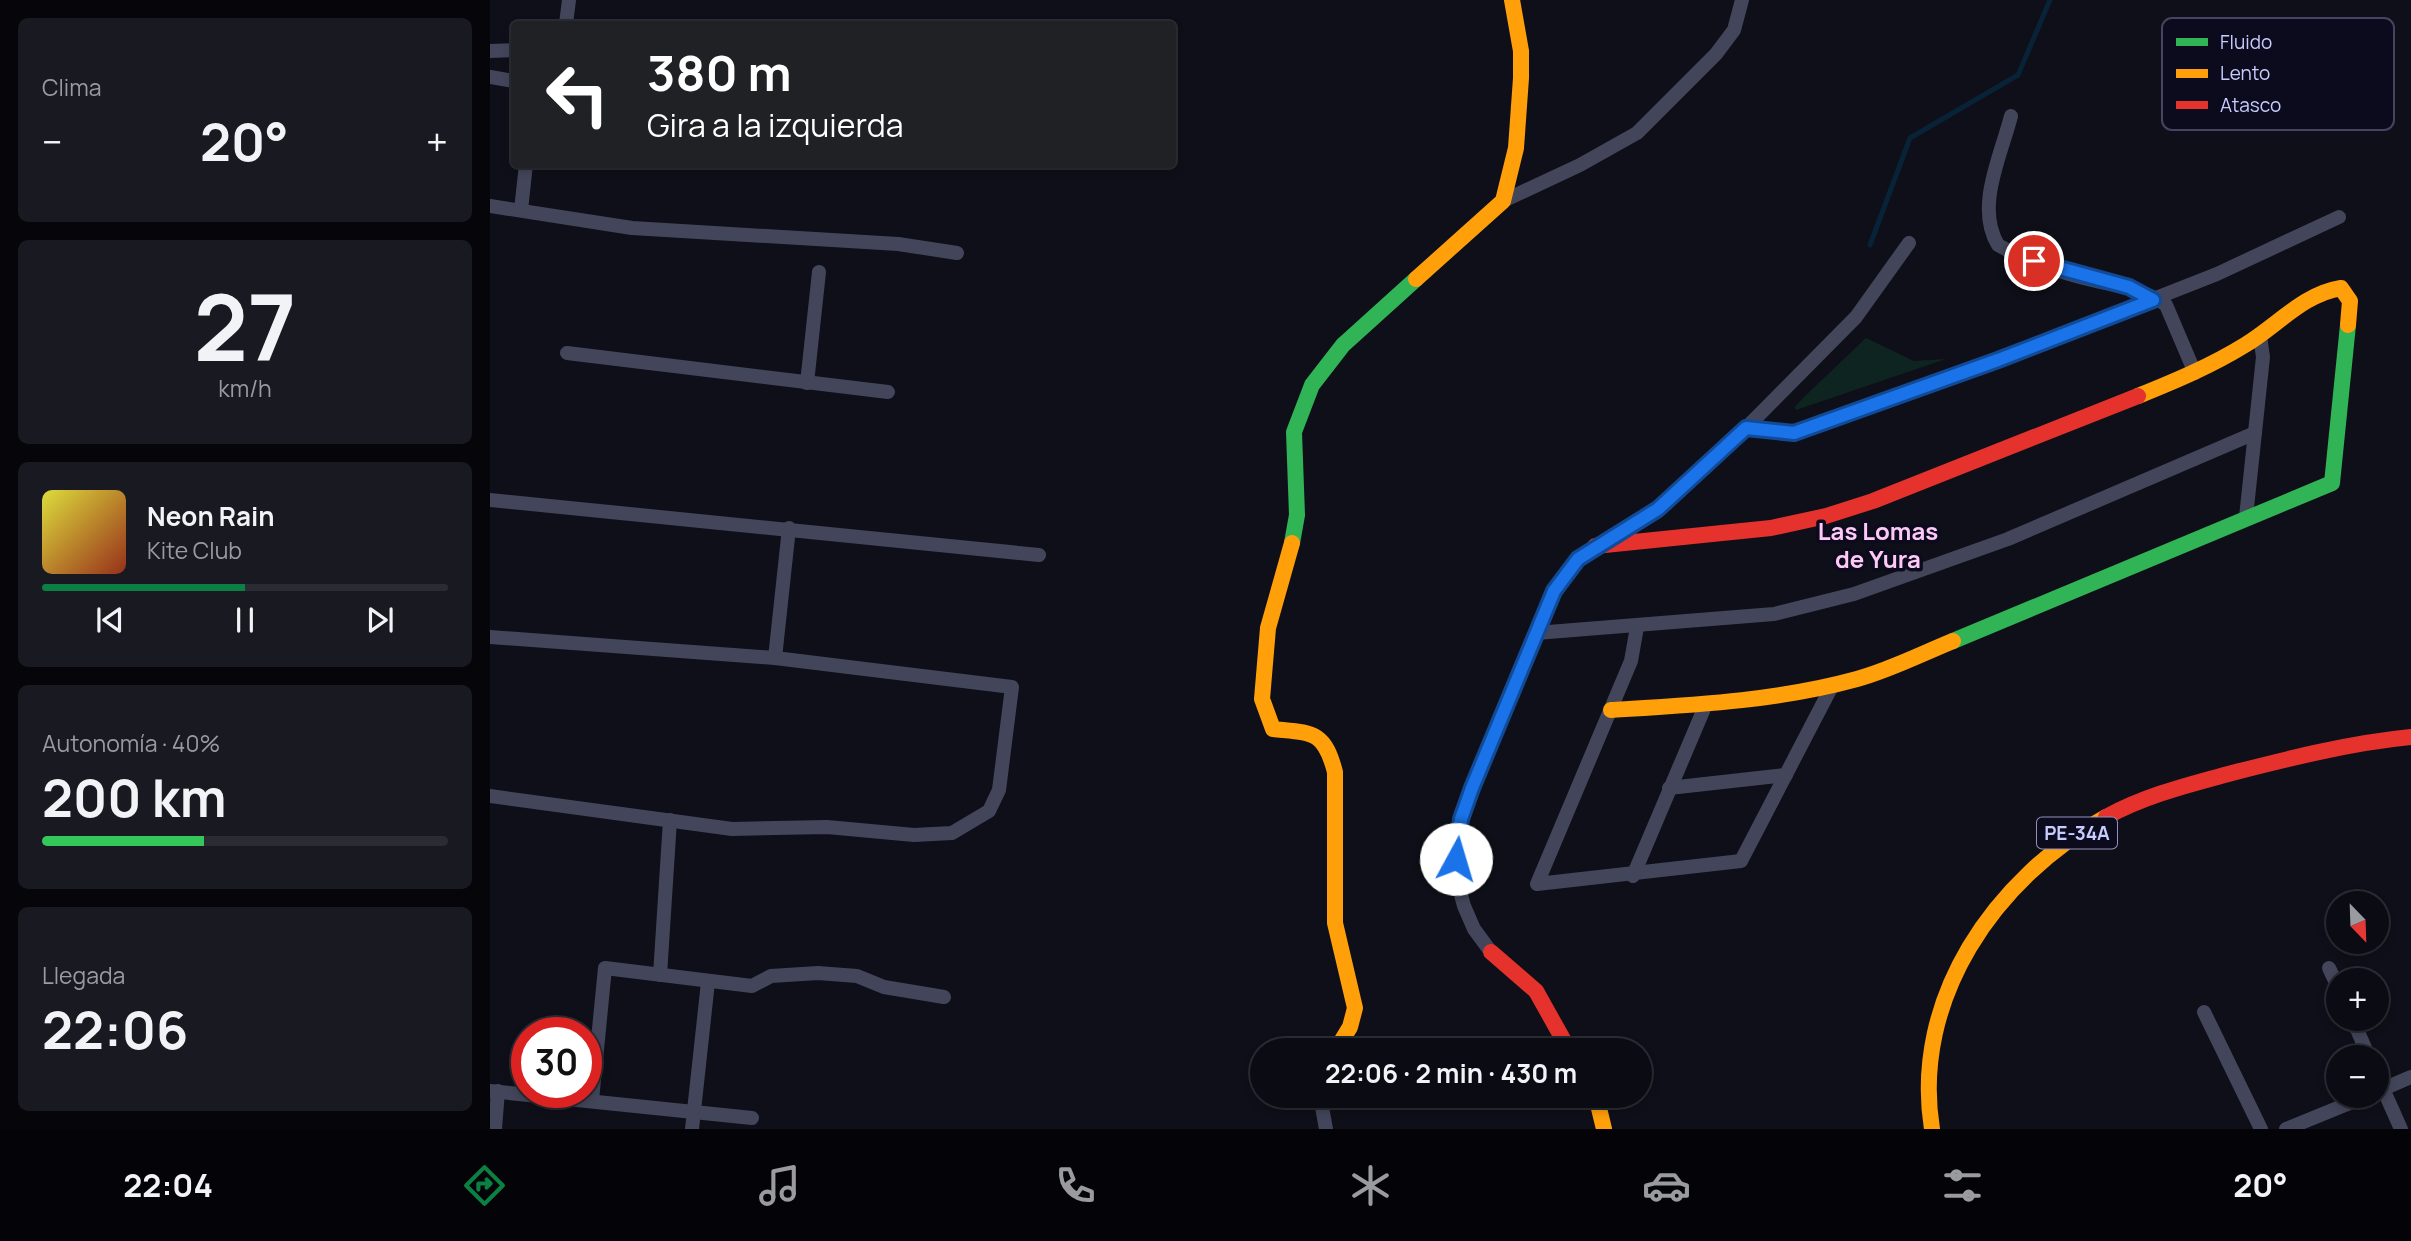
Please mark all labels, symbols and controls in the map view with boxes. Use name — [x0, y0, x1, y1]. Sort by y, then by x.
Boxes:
legend — [2162, 18, 2394, 130]
text: Fluido — [2220, 29, 2272, 55]
text: 380 m — [647, 39, 792, 106]
icon: left — [532, 49, 623, 140]
text: Lento — [2220, 60, 2270, 86]
text: Clima — [42, 71, 101, 103]
text: Atasco — [2220, 92, 2281, 118]
text: Gira a la izquierda — [647, 103, 903, 147]
text: 20° — [200, 106, 289, 177]
text: − — [42, 115, 63, 167]
text: + — [426, 115, 448, 167]
pin — [2004, 231, 2064, 291]
icon: arrive — [2015, 242, 2053, 280]
text: 27 — [194, 264, 296, 388]
text: km/h — [218, 372, 272, 404]
text: Neon Rain — [147, 498, 275, 534]
district label: Las Lomas de Yura — [1818, 514, 1938, 575]
text: Kite Club — [147, 534, 242, 566]
icon: previous — [91, 601, 129, 639]
icon: pause — [226, 601, 264, 639]
icon: next — [361, 601, 399, 639]
text: Autonomía · 40% — [42, 727, 220, 759]
text: 200 km — [42, 762, 227, 833]
road number: PE-34A — [2037, 818, 2117, 848]
position arrow — [1419, 822, 1493, 896]
north arrow — [2326, 891, 2389, 954]
map controls — [2326, 891, 2389, 1108]
text: Llegada — [42, 959, 125, 991]
button: + — [2326, 968, 2389, 1031]
text: 22:06 — [42, 994, 188, 1065]
speed limit sign: 30 — [511, 1017, 602, 1108]
button: − — [2326, 1045, 2389, 1108]
text: 22:06 · 2 min · 430 m — [1325, 1055, 1577, 1091]
icon: directions — [460, 1161, 509, 1210]
icon: music — [755, 1161, 804, 1210]
icon: phone — [1051, 1161, 1100, 1210]
icon: climate — [1346, 1161, 1395, 1210]
icon: car — [1642, 1161, 1691, 1210]
icon: filters — [1938, 1161, 1987, 1210]
text: 22:04 — [123, 1163, 213, 1207]
text: 20° — [2233, 1163, 2288, 1207]

